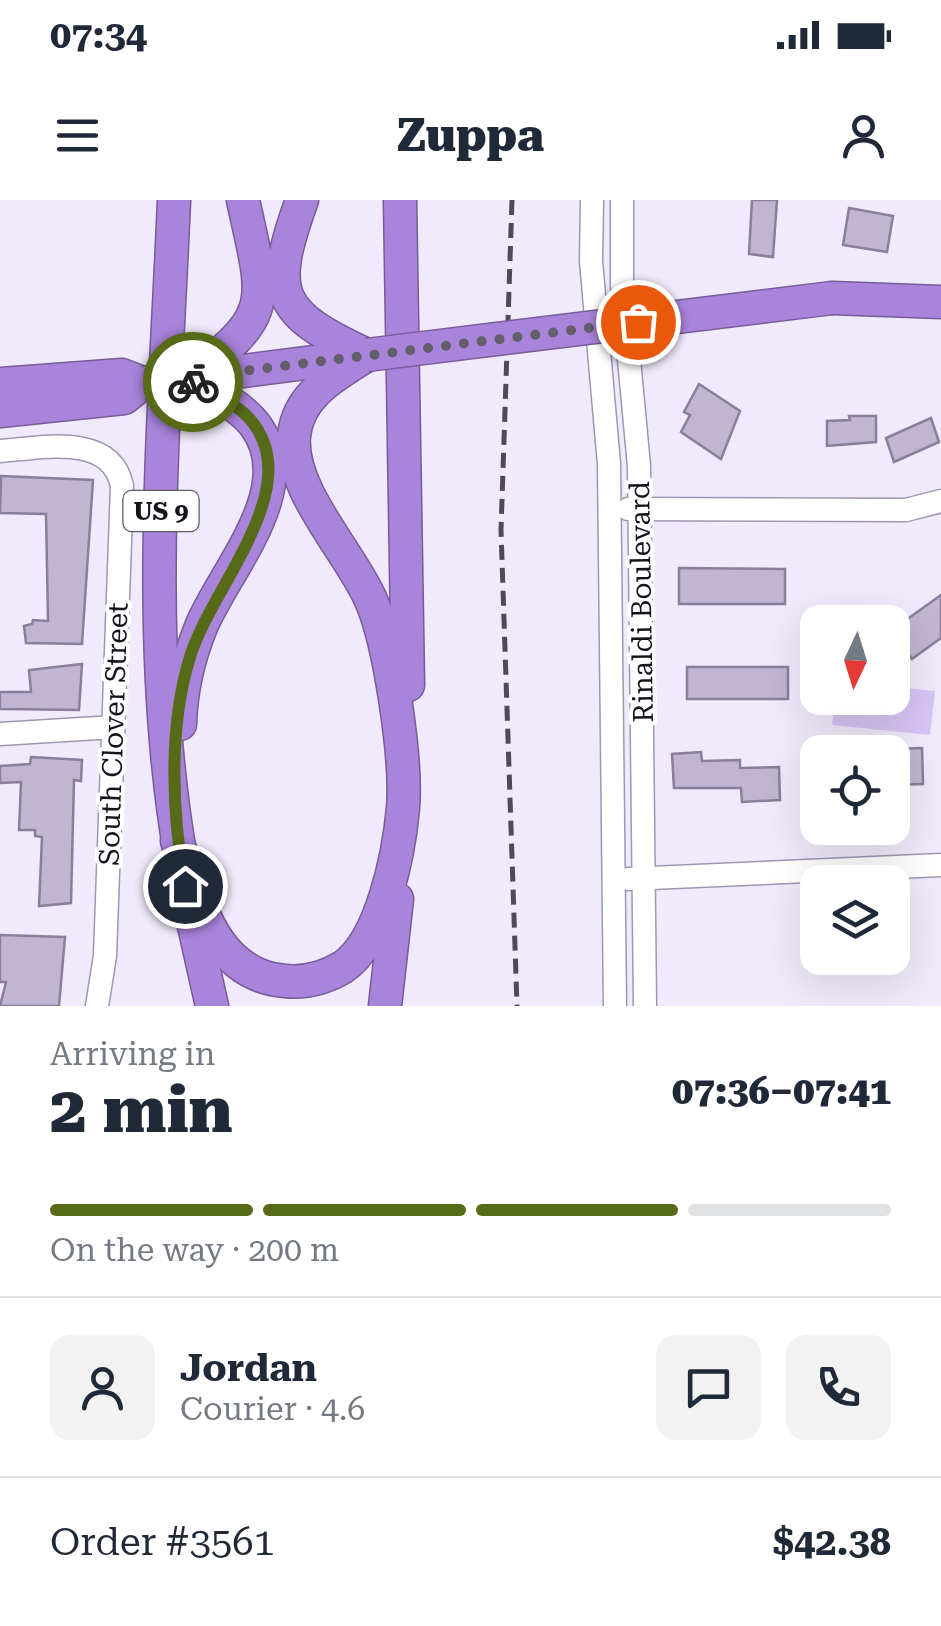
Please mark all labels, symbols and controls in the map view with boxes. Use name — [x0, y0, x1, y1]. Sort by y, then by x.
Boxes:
text: 07:34 — [50, 13, 147, 57]
icon: menu — [50, 108, 105, 163]
icon: person — [836, 108, 891, 163]
text: Zuppa — [397, 109, 544, 162]
pin — [596, 280, 681, 365]
icon: bag — [611, 295, 666, 350]
courier — [143, 332, 243, 432]
icon: bike — [166, 355, 221, 410]
street label: Rinaldi Boulevard — [623, 481, 660, 723]
road number: US 9 — [124, 491, 198, 531]
street label: South Clover Street — [92, 602, 135, 866]
north arrow — [800, 605, 910, 715]
map controls — [800, 605, 910, 975]
button: locate — [800, 735, 910, 845]
pin — [143, 844, 228, 929]
icon: home — [158, 859, 213, 914]
button: layers — [800, 865, 910, 975]
text: Arriving in — [50, 1035, 215, 1073]
text: 07:36–07:41 — [672, 1069, 891, 1113]
text: 2 min — [50, 1072, 233, 1148]
text: On the way · 200 m — [50, 1231, 339, 1269]
button: person — [50, 1335, 155, 1440]
button: chat — [656, 1335, 761, 1440]
button: phone — [786, 1335, 891, 1440]
text: Jordan — [180, 1346, 317, 1390]
text: Courier · 4.6 — [180, 1390, 365, 1428]
text: Order #3561 — [50, 1520, 275, 1564]
text: $42.38 — [773, 1520, 891, 1564]

